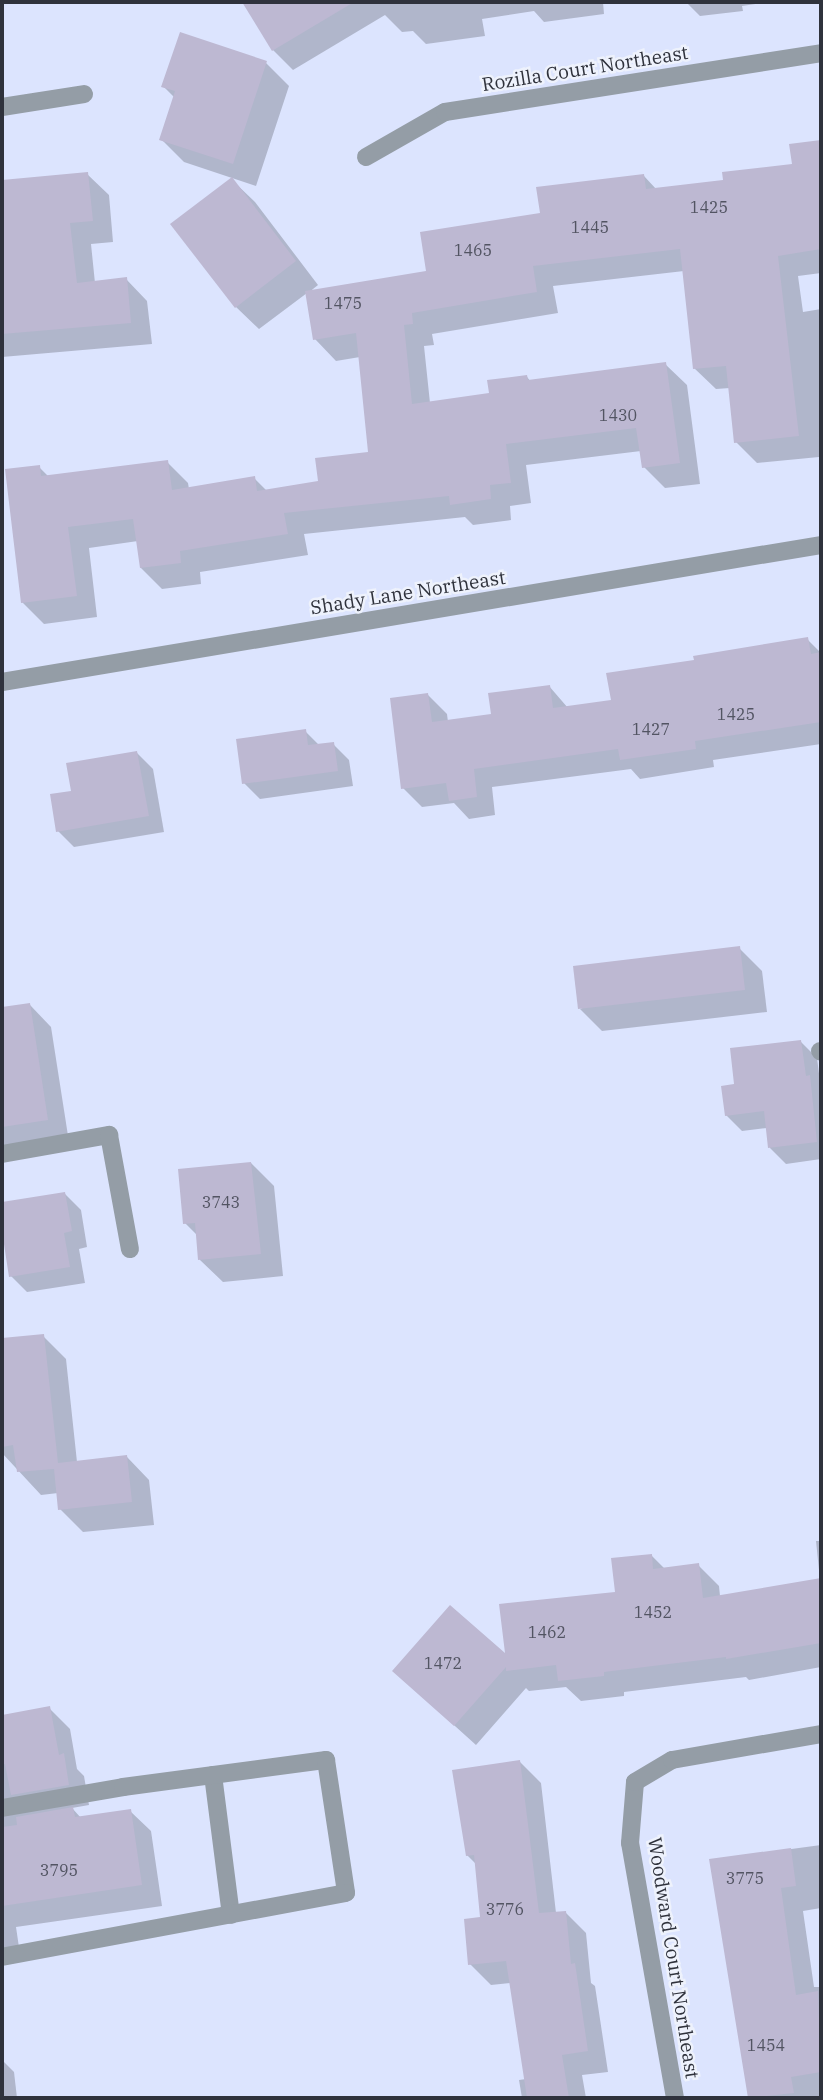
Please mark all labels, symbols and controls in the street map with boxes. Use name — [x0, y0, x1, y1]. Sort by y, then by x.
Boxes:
street label: Rozilla Court Northeast — [480, 41, 690, 97]
house number: 1425 — [690, 197, 728, 217]
house number: 1445 — [571, 217, 609, 237]
house number: 1465 — [454, 240, 492, 260]
house number: 1475 — [324, 293, 362, 313]
house number: 1430 — [599, 405, 637, 425]
street label: Shady Lane Northeast — [309, 566, 507, 620]
house number: 1425 — [717, 704, 755, 724]
house number: 1427 — [632, 719, 670, 739]
house number: 3743 — [202, 1192, 240, 1212]
house number: 1452 — [634, 1602, 672, 1622]
house number: 1462 — [528, 1622, 566, 1642]
house number: 1472 — [424, 1653, 462, 1673]
street label: Woodward Court Northeast — [643, 1836, 703, 2080]
house number: 3795 — [40, 1860, 78, 1880]
house number: 3775 — [726, 1868, 764, 1888]
house number: 3776 — [486, 1899, 524, 1919]
house number: 1454 — [747, 2035, 785, 2055]

